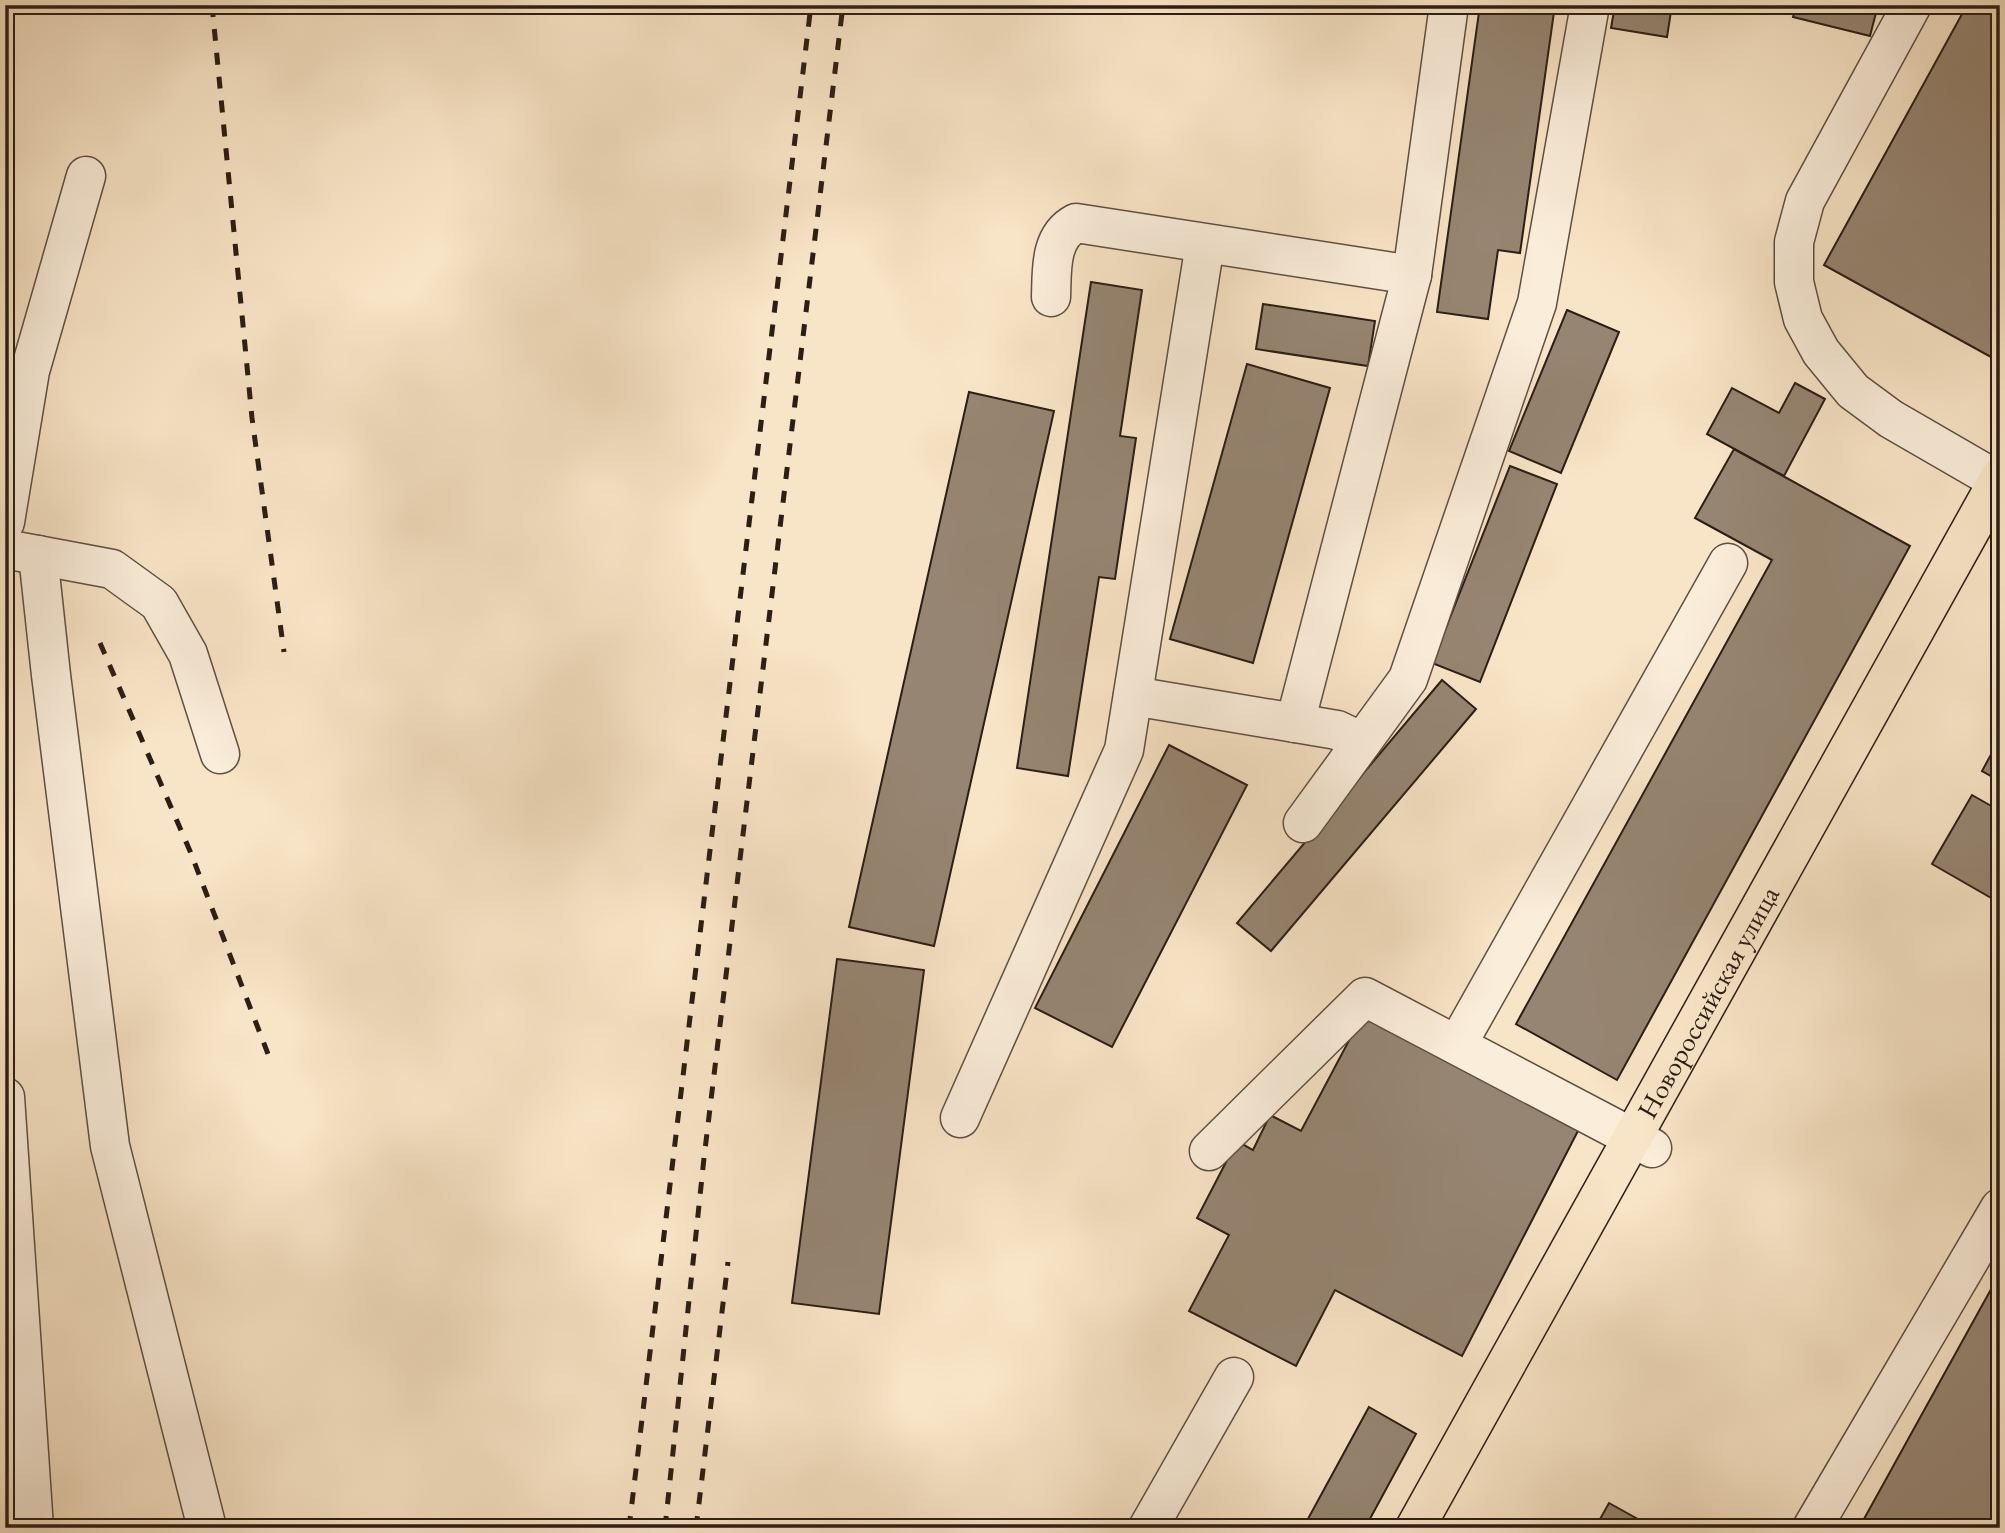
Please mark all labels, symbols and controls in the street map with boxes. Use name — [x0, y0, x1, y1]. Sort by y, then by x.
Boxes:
street label: Новороссийская улица — [1629, 879, 1787, 1125]

